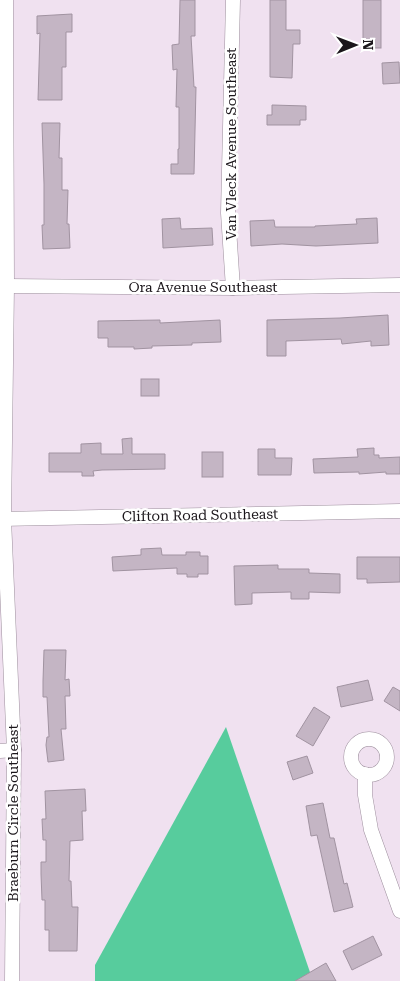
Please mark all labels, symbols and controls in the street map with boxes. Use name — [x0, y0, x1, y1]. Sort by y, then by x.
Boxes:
north arrow — [330, 20, 380, 70]
text: N — [360, 39, 376, 51]
street label: Van Vleck Avenue Southeast — [223, 48, 239, 240]
street label: Ora Avenue Southeast — [128, 279, 278, 295]
street label: Clifton Road Southeast — [122, 506, 278, 524]
street label: Braeburn Circle Southeast — [5, 724, 21, 902]

